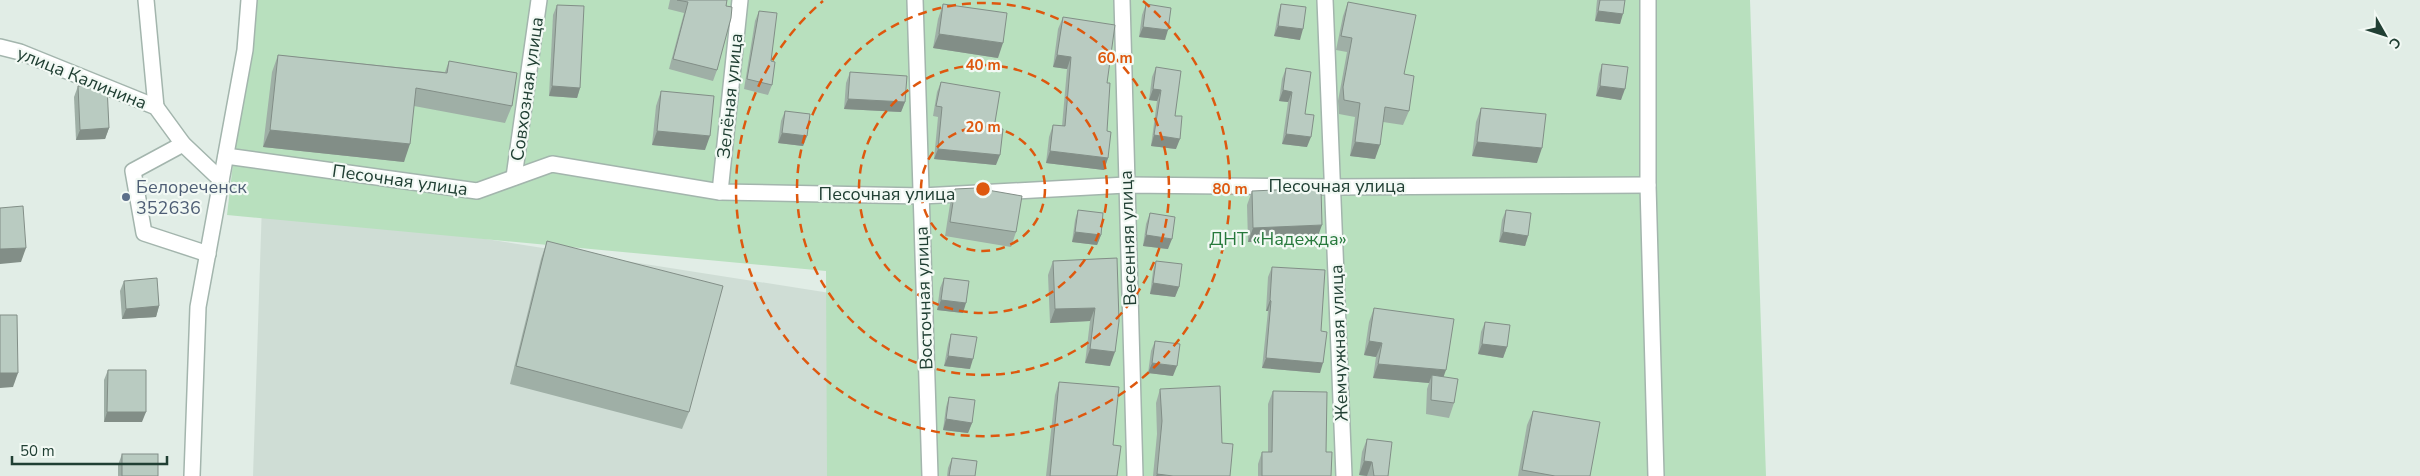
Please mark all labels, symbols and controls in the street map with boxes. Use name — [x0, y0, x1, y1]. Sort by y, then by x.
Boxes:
north arrow — [2360, 10, 2410, 60]
street label: Совхозная улица — [505, 15, 549, 163]
street label: Зелёная улица — [711, 32, 749, 160]
text: С — [2384, 33, 2405, 53]
street label: улица Калинина — [13, 41, 151, 115]
text: 60 m — [1097, 48, 1133, 68]
text: 40 m — [965, 55, 1001, 75]
text: 20 m — [965, 117, 1001, 137]
street label: Песочная улица — [331, 159, 469, 201]
street label: Весенняя улица — [1114, 170, 1142, 306]
street label: Песочная улица — [1269, 174, 1405, 198]
place label: Белореченск 352636 — [136, 175, 247, 220]
text: 80 m — [1212, 179, 1248, 199]
centre of rings — [974, 180, 992, 198]
street label: Песочная улица — [819, 182, 955, 206]
marker: Белореченск 352636 — [120, 191, 132, 203]
street label: Восточная улица — [909, 226, 939, 370]
park label: ДНТ «Надежда» — [1209, 227, 1347, 251]
street label: Жемчужная улица — [1324, 264, 1354, 422]
scale bar — [12, 434, 168, 466]
text: 50 m — [20, 441, 55, 461]

